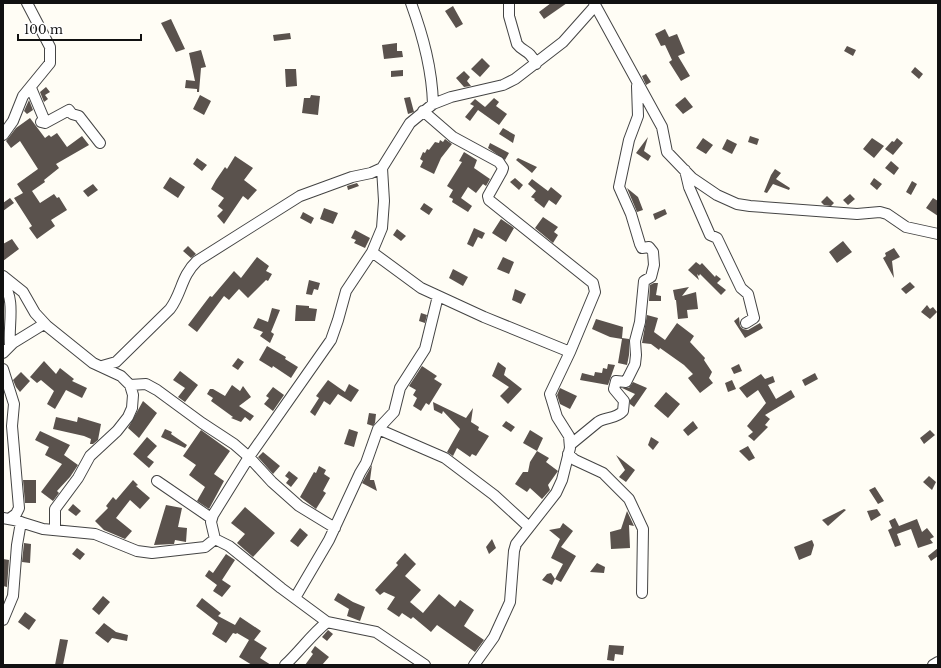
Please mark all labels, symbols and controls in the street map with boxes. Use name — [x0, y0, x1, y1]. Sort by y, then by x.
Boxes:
scale bar — [18, 16, 141, 42]
text: 100 m — [24, 22, 63, 37]

